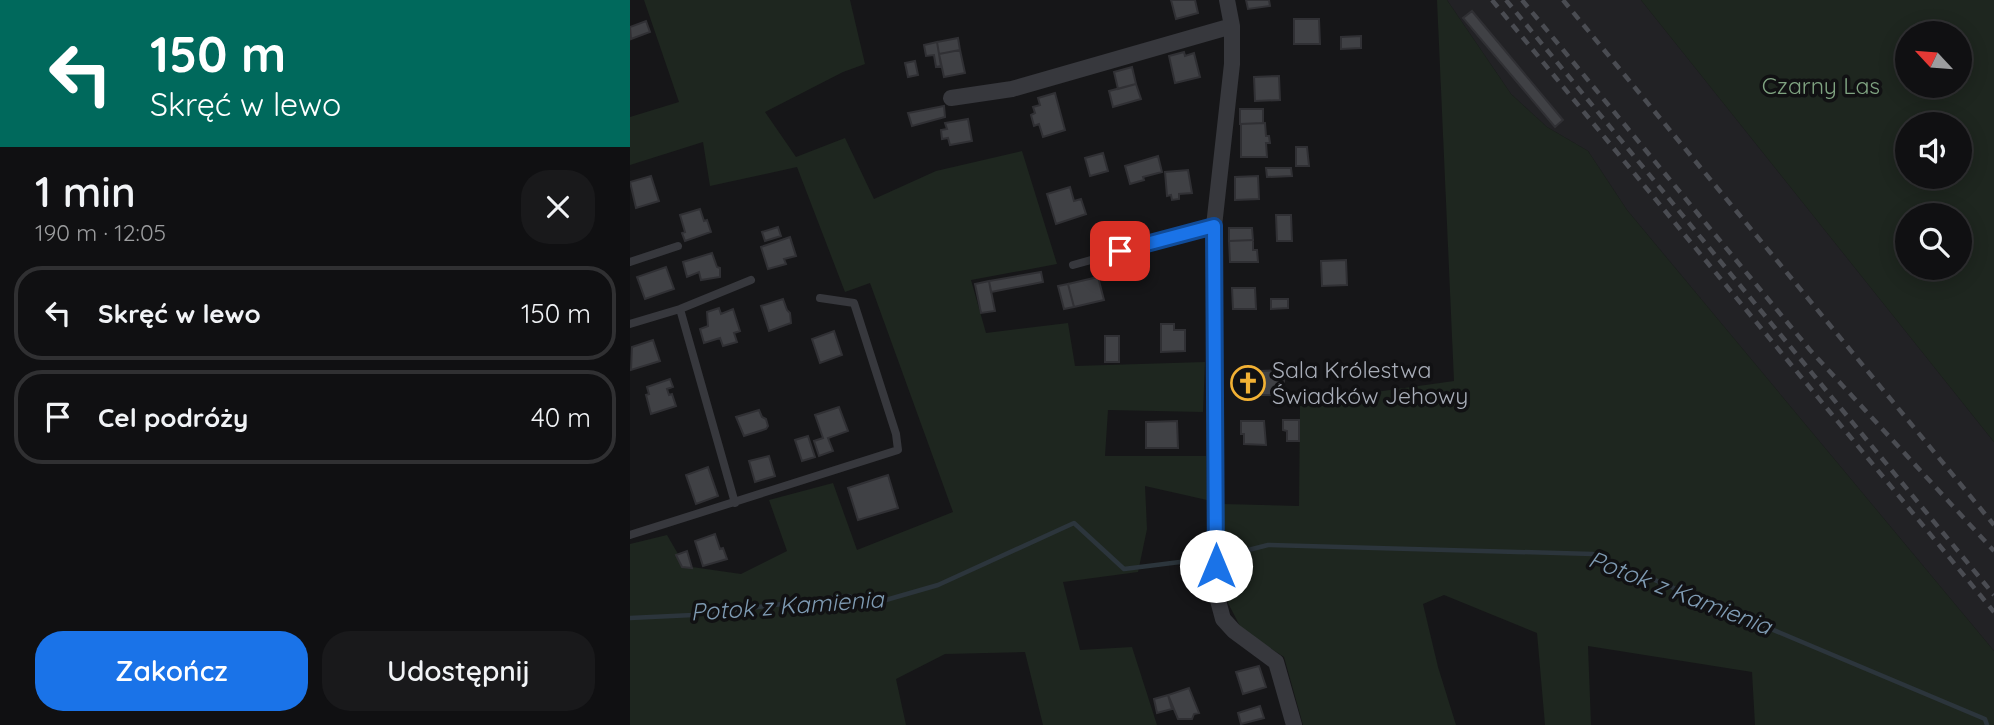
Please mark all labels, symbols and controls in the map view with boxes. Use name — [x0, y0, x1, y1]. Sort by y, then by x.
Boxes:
north arrow — [1895, 21, 1972, 98]
map controls — [1895, 21, 1972, 280]
text: 150 m — [150, 23, 286, 84]
icon: left — [35, 28, 126, 119]
park label: Czarny Las — [1762, 71, 1880, 100]
text: Skręć w lewo — [150, 84, 341, 124]
button: sound — [1895, 112, 1972, 189]
text: 1 min — [35, 165, 136, 218]
button: close — [521, 170, 595, 244]
button: search — [1895, 203, 1972, 280]
text: 190 m · 12:05 — [35, 218, 166, 247]
pin — [1090, 221, 1150, 281]
icon: arrive — [1101, 232, 1139, 270]
icon: left — [39, 294, 77, 332]
text: Skręć w lewo — [98, 297, 261, 330]
text: 150 m — [521, 297, 591, 330]
place label: Sala Królestwa Świadków Jehowy — [1272, 355, 1468, 410]
church icon: Sala Królestwa Świadków Jehowy — [1229, 364, 1267, 402]
icon: arrive — [39, 398, 77, 436]
text: Cel podróży — [98, 401, 248, 434]
text: 40 m — [531, 401, 591, 434]
position arrow — [1179, 529, 1253, 603]
water label: Potok z Kamienia — [1585, 543, 1777, 641]
water label: Potok z Kamienia — [689, 583, 886, 627]
button: Zakończ — [35, 631, 308, 711]
button: Udostępnij — [322, 631, 595, 711]

